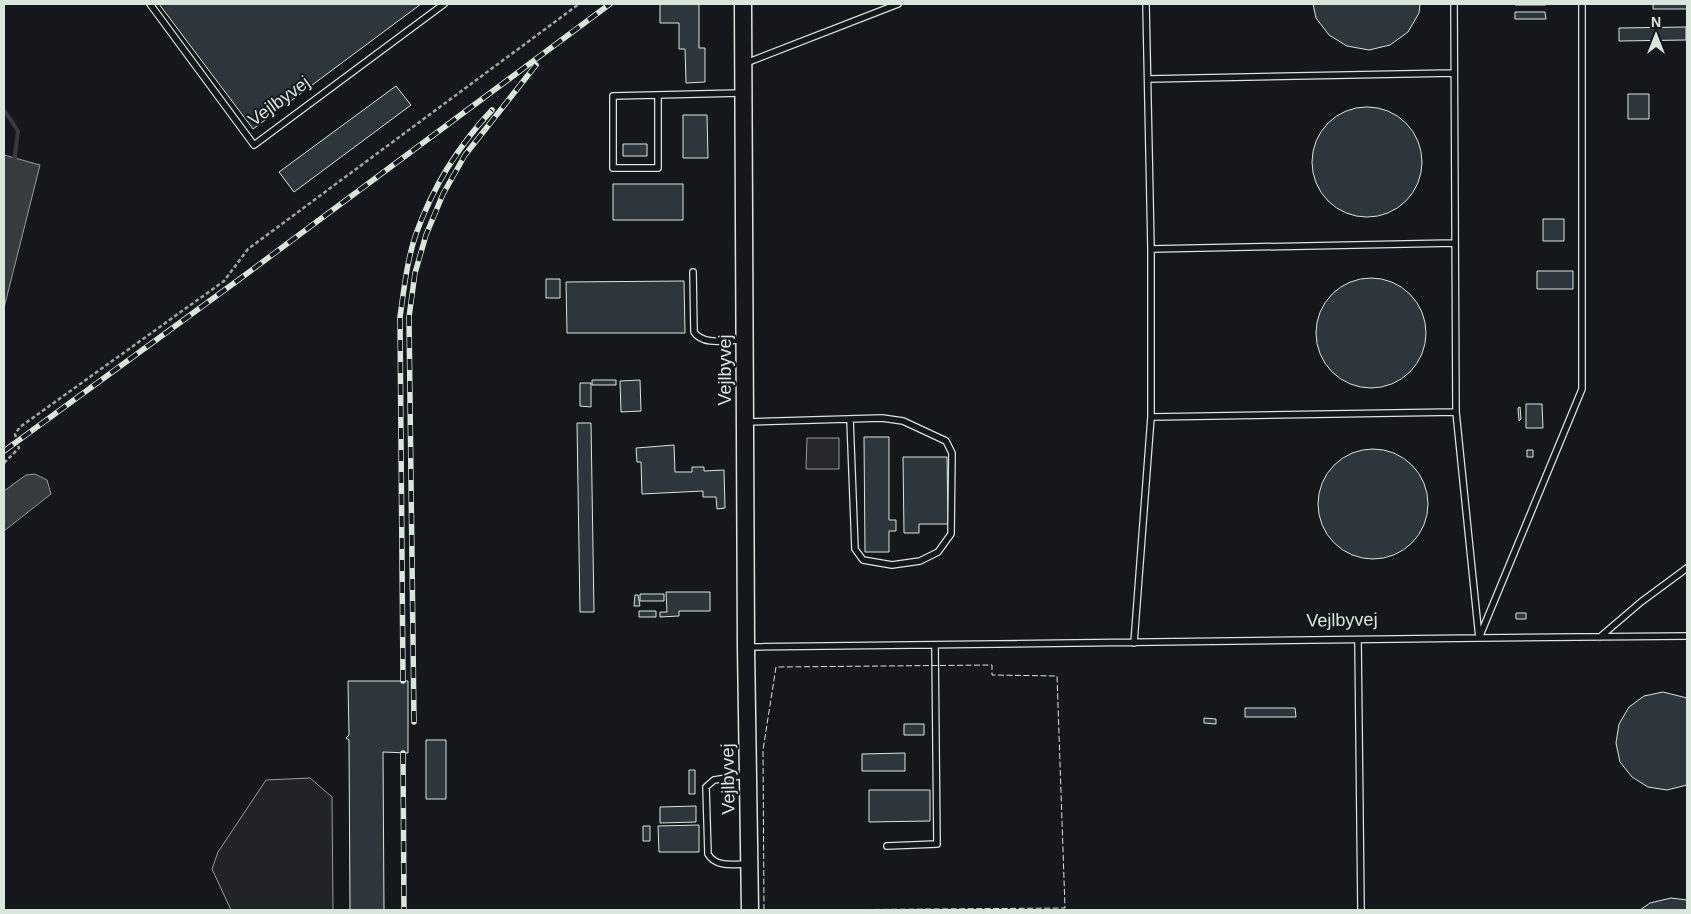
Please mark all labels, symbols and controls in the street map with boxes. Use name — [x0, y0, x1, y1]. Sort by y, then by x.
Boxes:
north arrow — [1631, 10, 1681, 60]
text: N — [1651, 14, 1661, 30]
street label: Vejlbyvej — [244, 72, 314, 130]
street label: Vejlbyvej — [715, 334, 735, 406]
street label: Vejlbyvej — [1306, 609, 1378, 631]
street label: Vejlbyvej — [717, 743, 739, 815]

